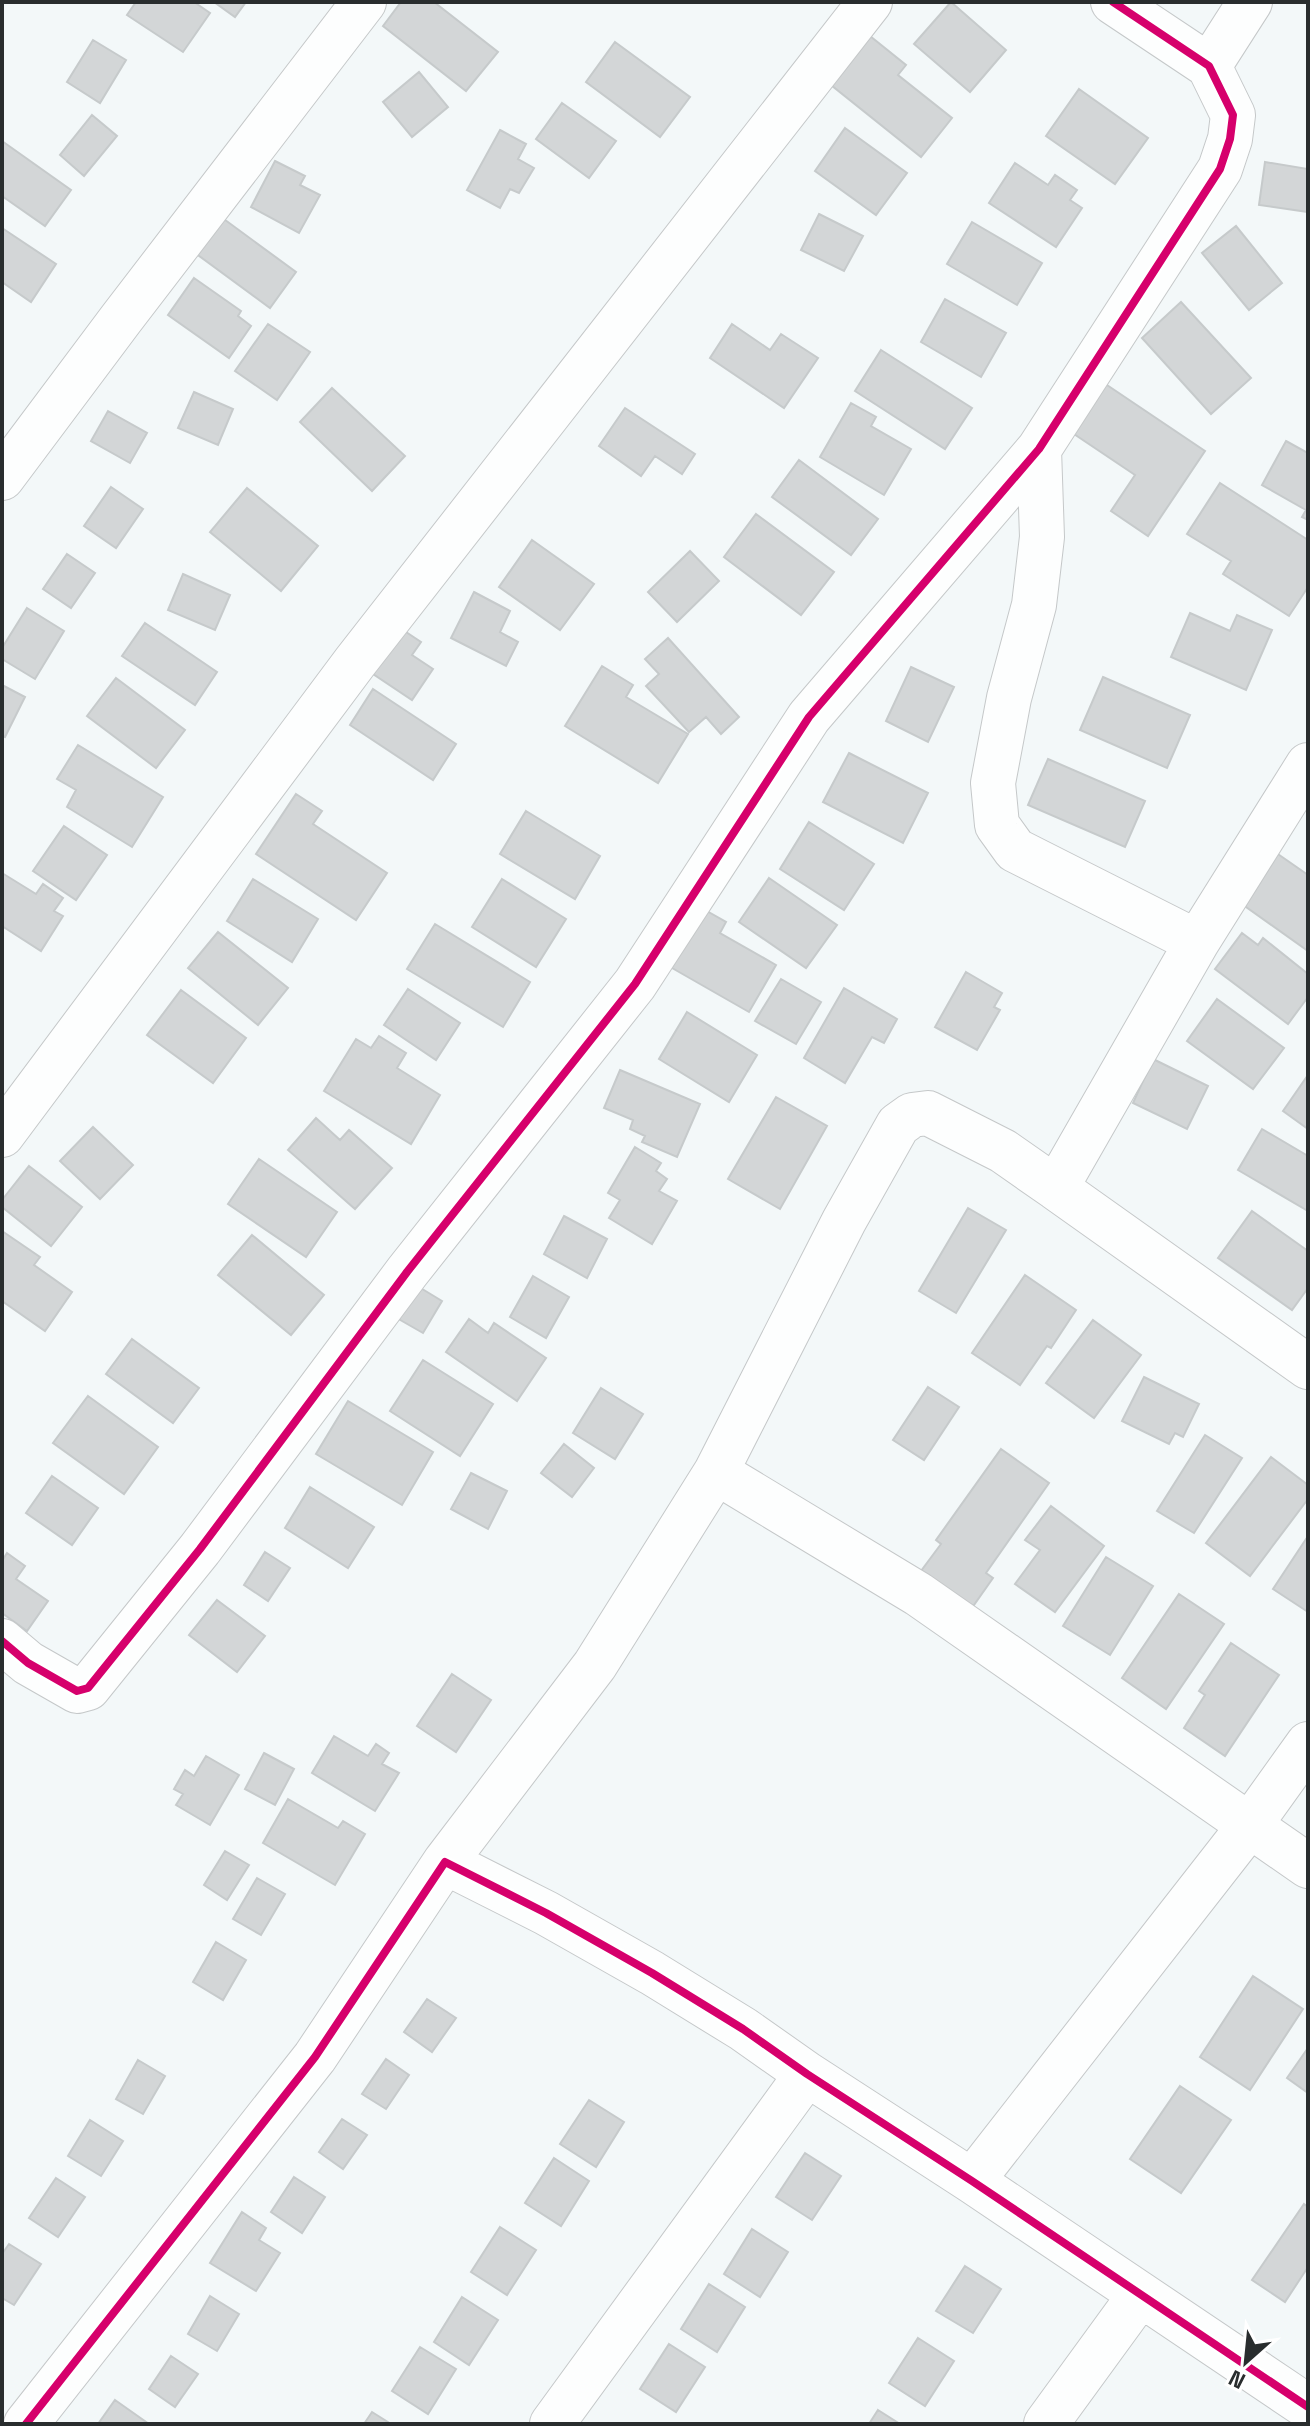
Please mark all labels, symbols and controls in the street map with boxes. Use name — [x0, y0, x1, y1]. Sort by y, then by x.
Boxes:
north arrow — [1206, 2322, 1286, 2402]
text: N — [1224, 2364, 1250, 2396]

